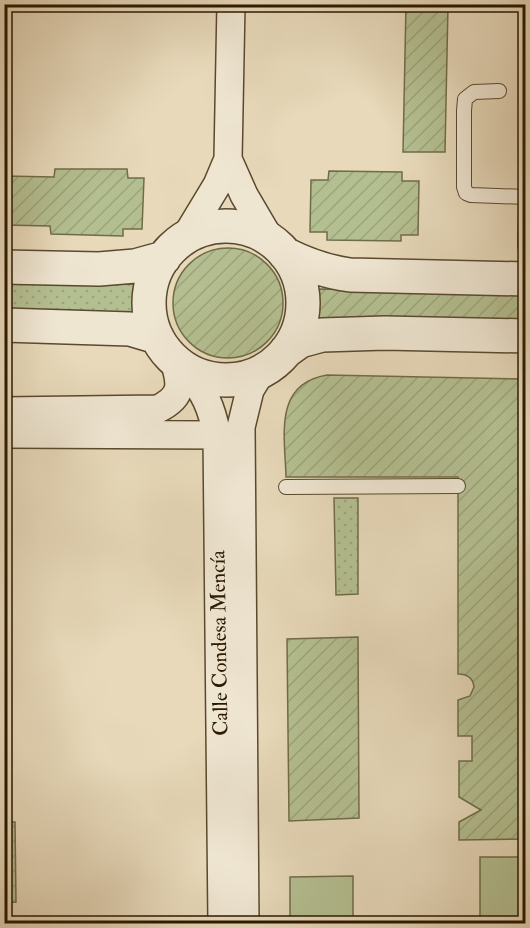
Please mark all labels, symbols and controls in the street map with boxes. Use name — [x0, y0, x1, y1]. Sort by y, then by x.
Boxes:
street label: Calle Condesa Mencía — [204, 550, 235, 736]

